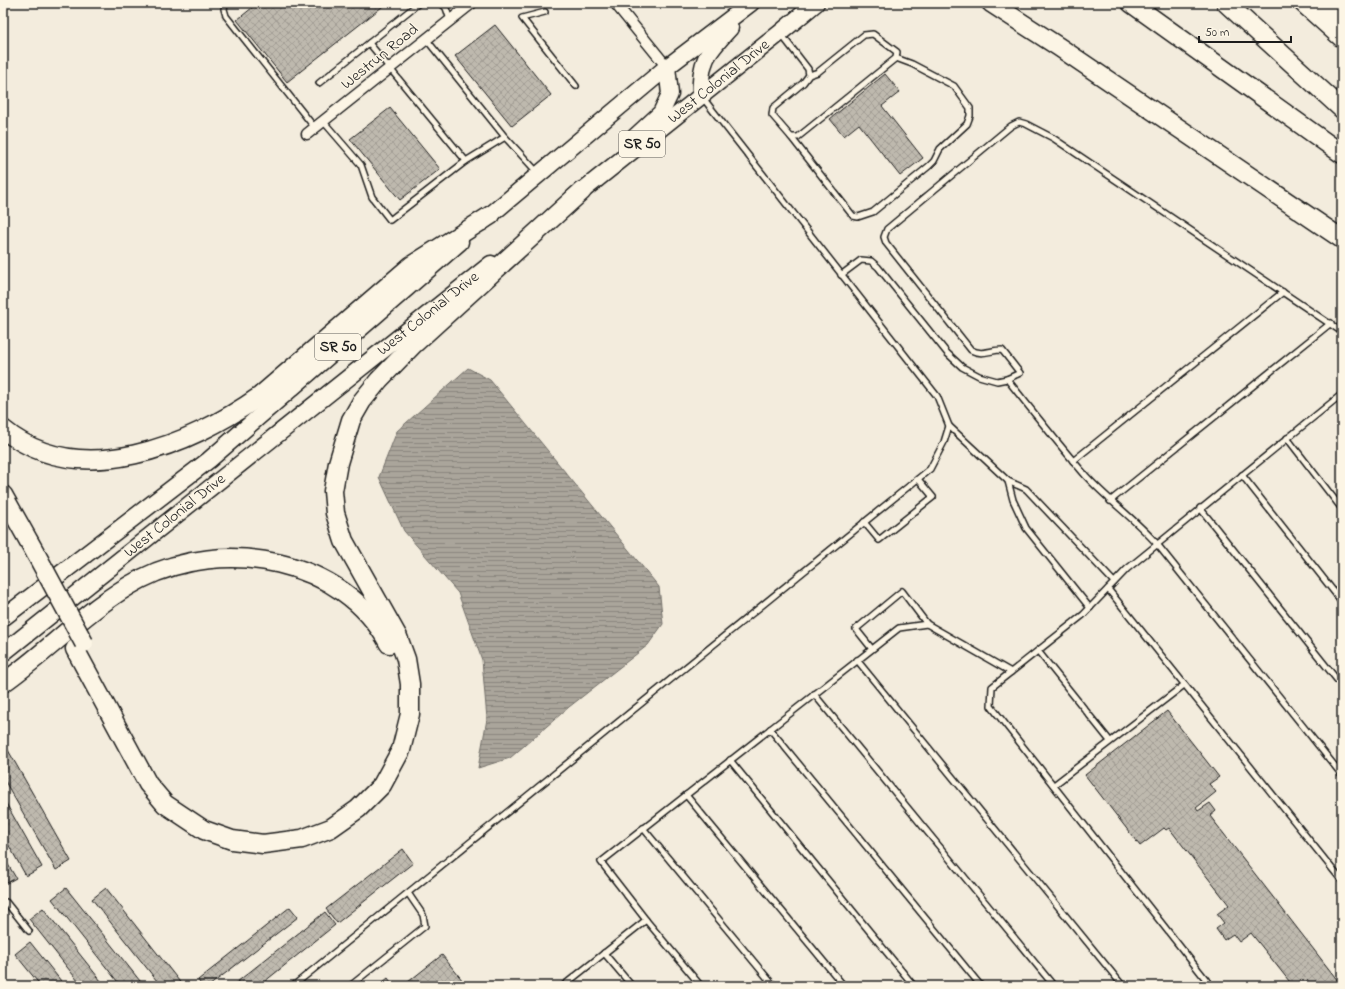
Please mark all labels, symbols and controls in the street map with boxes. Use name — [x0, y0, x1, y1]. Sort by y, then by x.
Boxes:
street label: Westrun Road — [336, 18, 424, 96]
scale bar — [1199, 18, 1291, 44]
text: 50 m — [1205, 24, 1229, 42]
street label: West Colonial Drive — [663, 33, 776, 130]
road number: SR 50 — [619, 131, 665, 157]
street label: West Colonial Drive — [372, 265, 485, 362]
road number: SR 50 — [315, 334, 361, 360]
street label: West Colonial Drive — [119, 467, 232, 564]

